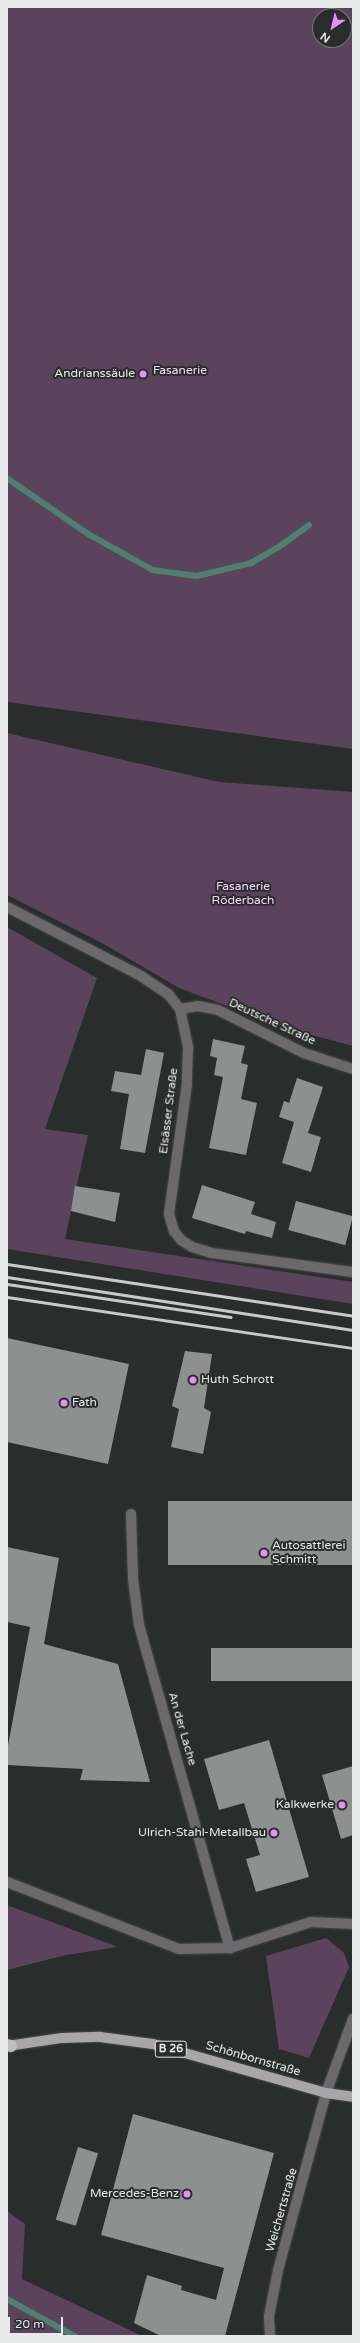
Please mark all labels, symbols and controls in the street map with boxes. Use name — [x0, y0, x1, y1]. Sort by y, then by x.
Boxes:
north arrow — [312, 8, 352, 48]
text: N — [318, 30, 333, 45]
park label: Fasanerie — [153, 364, 207, 378]
place label: Andrianssäule — [54, 367, 135, 381]
marker: Andrianssäule — [138, 369, 148, 379]
park label: Fasanerie Röderbach — [212, 880, 274, 908]
street label: Deutsche Straße — [226, 996, 318, 1048]
street label: Elsässer Straße — [157, 1067, 181, 1155]
place label: Huth Schrott — [201, 1373, 274, 1387]
marker: Huth Schrott — [188, 1375, 198, 1385]
place label: Fath — [72, 1396, 97, 1410]
marker: Fath — [59, 1398, 69, 1408]
place label: Autosattlerei Schmitt — [272, 1539, 345, 1567]
marker: Autosattlerei Schmitt — [259, 1548, 269, 1558]
street label: An der Lache — [165, 1691, 199, 1767]
place label: Kalkwerke — [276, 1798, 334, 1812]
marker: Kalkwerke — [337, 1800, 347, 1810]
place label: Ulrich-Stahl-Metallbau — [138, 1826, 266, 1840]
marker: Ulrich-Stahl-Metallbau — [269, 1828, 279, 1838]
street label: Schönbornstraße — [204, 2039, 302, 2079]
road number: B 26 — [154, 2040, 188, 2058]
street label: Weichertstraße — [263, 2166, 301, 2254]
place label: Mercedes-Benz — [90, 2187, 179, 2201]
marker: Mercedes-Benz — [182, 2189, 192, 2199]
scale bar — [10, 2309, 65, 2335]
text: 20 m — [15, 2317, 44, 2331]

